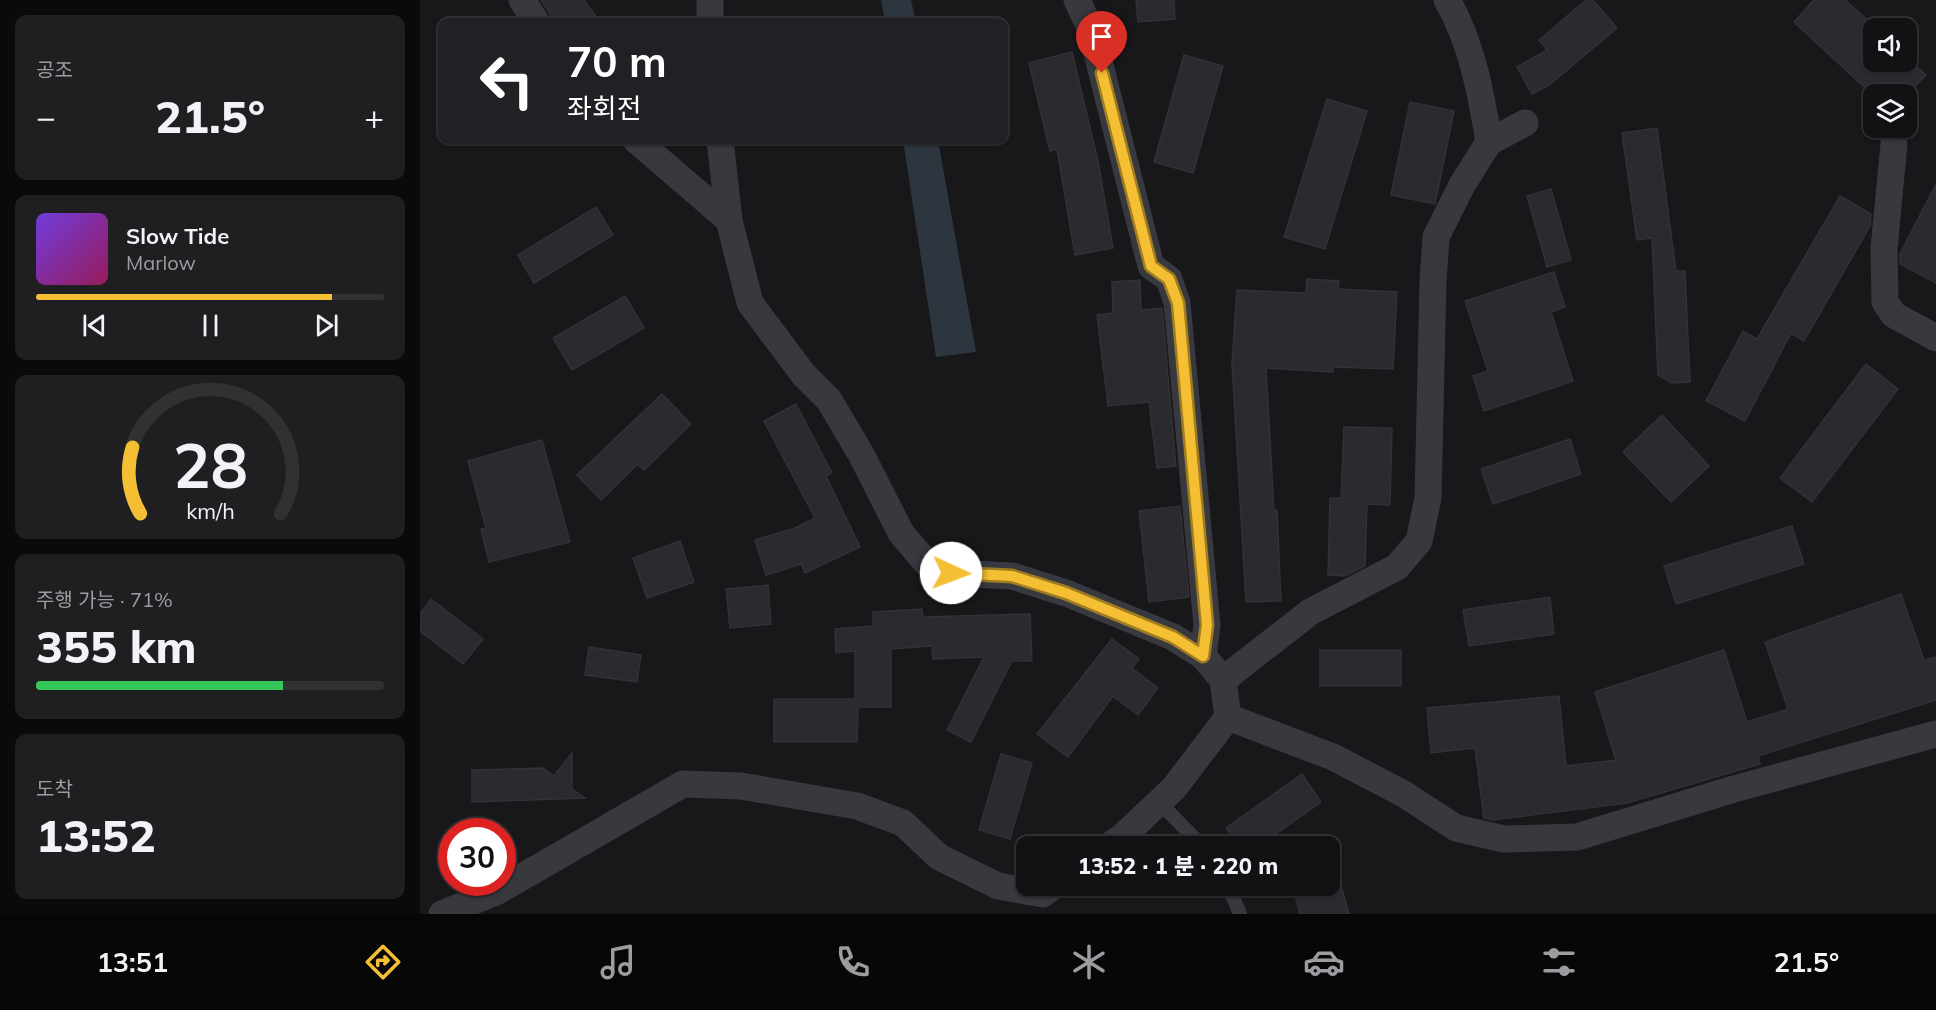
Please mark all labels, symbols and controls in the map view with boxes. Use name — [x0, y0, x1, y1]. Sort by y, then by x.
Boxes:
pin — [1076, 11, 1127, 73]
map controls — [1863, 18, 1917, 138]
button: sound — [1863, 18, 1917, 72]
icon: arrive — [1085, 20, 1118, 53]
text: 70 m — [567, 35, 667, 88]
icon: left — [468, 42, 546, 120]
text: 공조 — [36, 57, 73, 82]
button: layers — [1863, 84, 1917, 138]
text: 21.5° — [155, 88, 265, 144]
text: 좌회전 — [567, 91, 642, 125]
text: − — [36, 96, 56, 137]
text: + — [364, 96, 384, 137]
text: Slow Tide — [126, 222, 229, 250]
text: Marlow — [126, 250, 196, 275]
icon: previous — [78, 309, 111, 342]
icon: pause — [194, 309, 227, 342]
icon: next — [310, 309, 343, 342]
text: 28 — [173, 425, 247, 504]
text: km/h — [186, 497, 234, 524]
position arrow — [919, 541, 983, 605]
text: 주행 가능 · 71% — [36, 587, 173, 612]
text: 355 km — [36, 618, 197, 674]
text: 도착 — [36, 776, 73, 801]
text: 13:52 — [36, 807, 156, 863]
speed limit sign: 30 — [438, 818, 516, 896]
text: 13:52 · 1 분 · 220 m — [1078, 852, 1278, 880]
icon: directions — [362, 941, 404, 983]
icon: music — [597, 941, 639, 983]
icon: phone — [832, 941, 874, 983]
icon: climate — [1068, 941, 1110, 983]
icon: car — [1303, 941, 1345, 983]
icon: filters — [1538, 941, 1580, 983]
text: 13:51 — [97, 945, 168, 979]
text: 21.5° — [1774, 945, 1839, 979]

